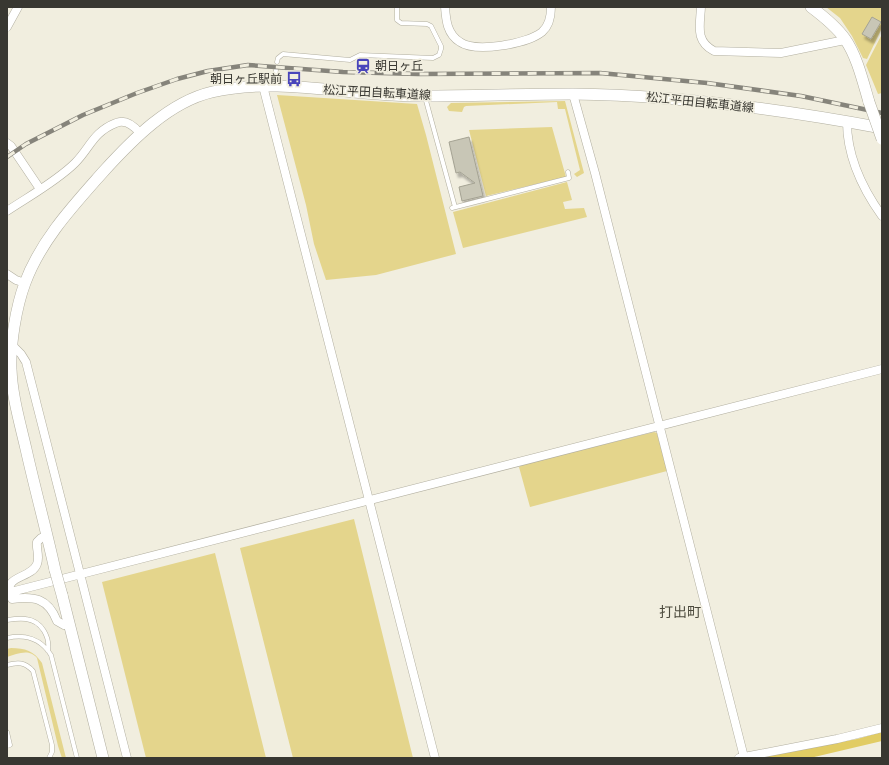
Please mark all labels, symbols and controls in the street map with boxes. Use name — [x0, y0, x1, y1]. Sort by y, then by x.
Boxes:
station icon: 朝日ヶ丘 — [354, 57, 372, 75]
place label: 朝日ヶ丘 — [375, 59, 423, 74]
bus stop icon: 朝日ヶ丘駅前 — [285, 70, 303, 88]
place label: 朝日ヶ丘駅前 — [210, 72, 282, 87]
street label: 松江平田自転車道線 — [323, 83, 431, 103]
street label: 松江平田自転車道線 — [646, 90, 754, 116]
district label: 打出町 — [659, 604, 701, 621]

